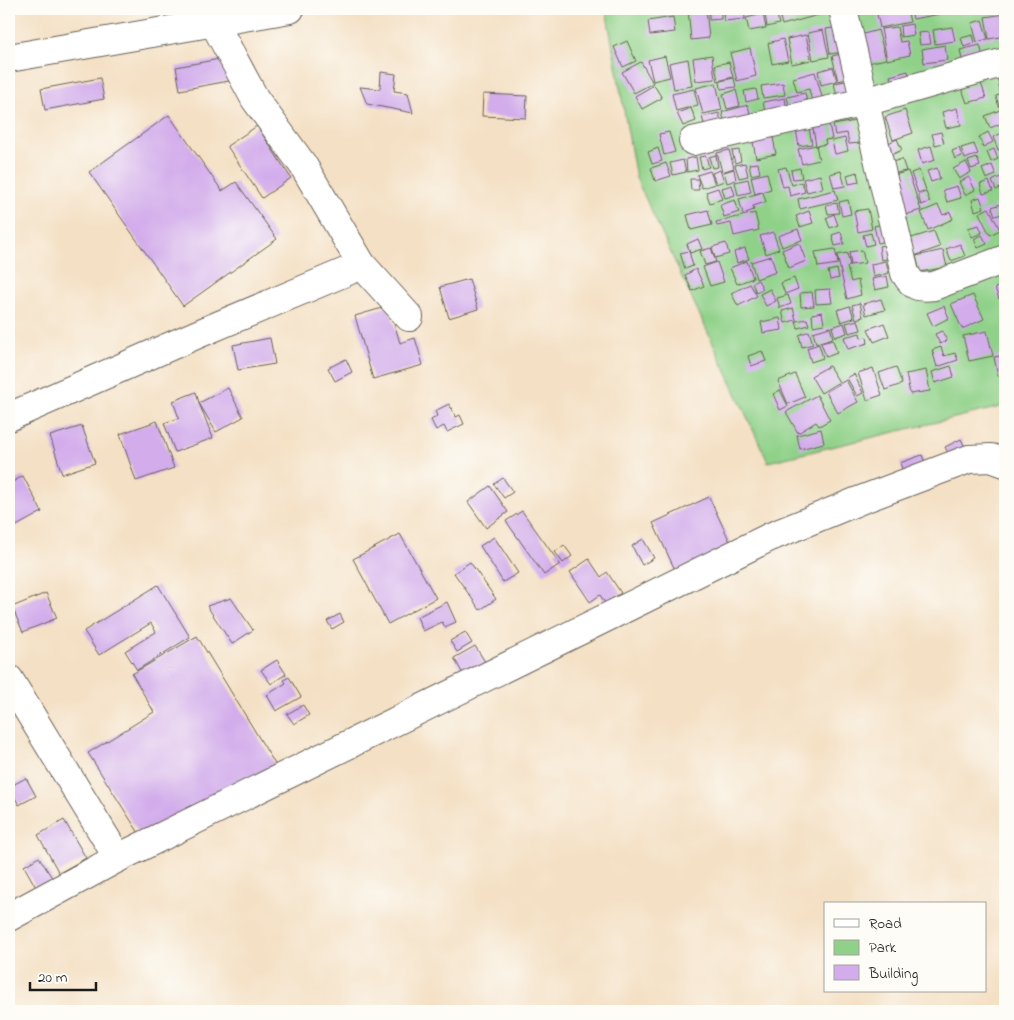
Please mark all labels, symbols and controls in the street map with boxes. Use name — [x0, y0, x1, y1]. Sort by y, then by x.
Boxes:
legend — [824, 902, 986, 992]
text: Road — [869, 913, 902, 935]
text: Park — [869, 937, 897, 959]
scale bar — [30, 960, 96, 992]
text: Building — [868, 963, 918, 986]
text: 20 m — [38, 967, 68, 989]

